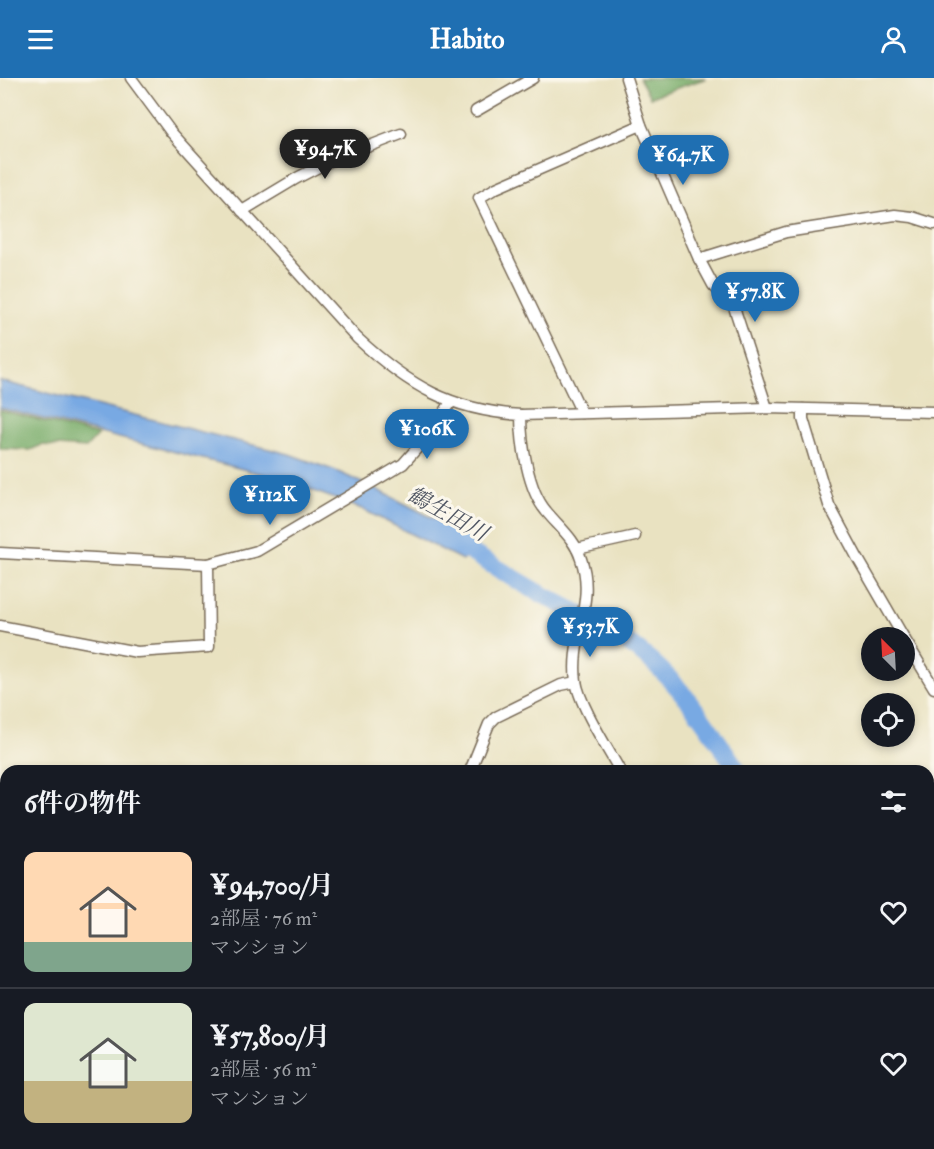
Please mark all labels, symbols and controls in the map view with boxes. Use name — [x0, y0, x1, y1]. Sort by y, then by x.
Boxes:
icon: menu — [24, 23, 57, 56]
text: Habito — [429, 23, 505, 56]
icon: person — [877, 23, 910, 56]
pin: ¥94.7K — [276, 129, 374, 180]
pin: ¥64.7K — [634, 135, 732, 186]
text: ¥94.7K — [294, 136, 356, 161]
text: ¥64.7K — [652, 142, 714, 167]
pin: ¥57.8K — [706, 272, 804, 323]
text: ¥57.8K — [725, 279, 785, 304]
pin: ¥106K — [385, 409, 469, 460]
text: ¥106K — [399, 416, 455, 441]
pin: ¥112K — [228, 475, 312, 526]
water label: 鶴生田川 — [402, 480, 495, 548]
text: ¥112K — [243, 482, 297, 507]
pin: ¥53.7K — [541, 607, 639, 658]
text: ¥53.7K — [561, 614, 619, 639]
north arrow — [861, 627, 915, 681]
map controls — [861, 627, 915, 747]
button: locate — [861, 693, 915, 747]
icon: filters — [877, 785, 910, 818]
text: 6件の物件 — [24, 788, 141, 820]
text: ¥94,700/月 — [210, 870, 334, 902]
icon: home — [72, 876, 144, 948]
icon: heart — [877, 896, 910, 929]
text: 2部屋 · 76 m² — [210, 906, 317, 931]
text: マンション — [210, 935, 309, 960]
text: ¥57,800/月 — [210, 1021, 330, 1053]
icon: home — [72, 1027, 144, 1099]
icon: heart — [877, 1047, 910, 1080]
text: 2部屋 · 56 m² — [210, 1057, 317, 1082]
text: マンション — [210, 1086, 309, 1111]

